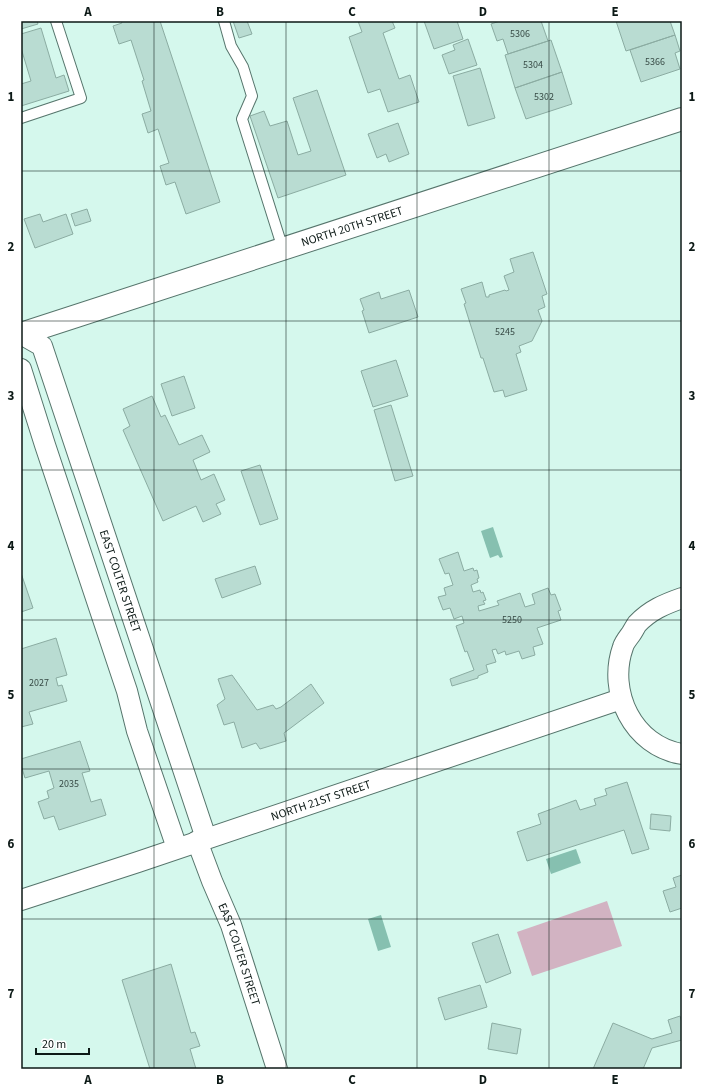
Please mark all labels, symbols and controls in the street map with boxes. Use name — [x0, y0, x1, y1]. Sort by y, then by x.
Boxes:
text: A — [83, 3, 92, 21]
text: B — [216, 3, 224, 21]
text: C — [348, 3, 356, 21]
text: D — [479, 3, 487, 21]
text: E — [611, 3, 619, 21]
house number: 5306 — [510, 27, 530, 41]
house number: 5366 — [645, 55, 665, 69]
house number: 5304 — [523, 58, 543, 72]
text: 1 — [8, 88, 15, 106]
text: 1 — [689, 88, 696, 106]
house number: 5302 — [534, 90, 554, 104]
street label: NORTH 20TH STREET — [299, 202, 406, 251]
text: 2 — [8, 238, 15, 256]
text: 2 — [689, 238, 696, 256]
house number: 5245 — [495, 325, 515, 339]
text: 3 — [8, 387, 15, 405]
text: 3 — [689, 387, 696, 405]
street label: EAST COLTER STREET — [95, 528, 145, 635]
text: 4 — [8, 537, 15, 555]
text: 4 — [689, 537, 696, 555]
house number: 5250 — [502, 613, 522, 627]
house number: 2027 — [29, 676, 49, 690]
text: 5 — [8, 686, 15, 704]
text: 5 — [689, 686, 696, 704]
street label: NORTH 21ST STREET — [269, 776, 374, 826]
house number: 2035 — [59, 777, 79, 791]
text: 6 — [8, 835, 15, 853]
text: 6 — [689, 835, 696, 853]
street label: EAST COLTER STREET — [214, 900, 264, 1008]
text: 7 — [8, 985, 15, 1003]
text: 7 — [689, 985, 696, 1003]
scale bar — [36, 1030, 89, 1056]
text: 20 m — [42, 1036, 66, 1053]
text: A — [83, 1071, 92, 1089]
text: B — [216, 1071, 224, 1089]
text: C — [348, 1071, 356, 1089]
text: D — [479, 1071, 487, 1089]
text: E — [611, 1071, 619, 1089]

